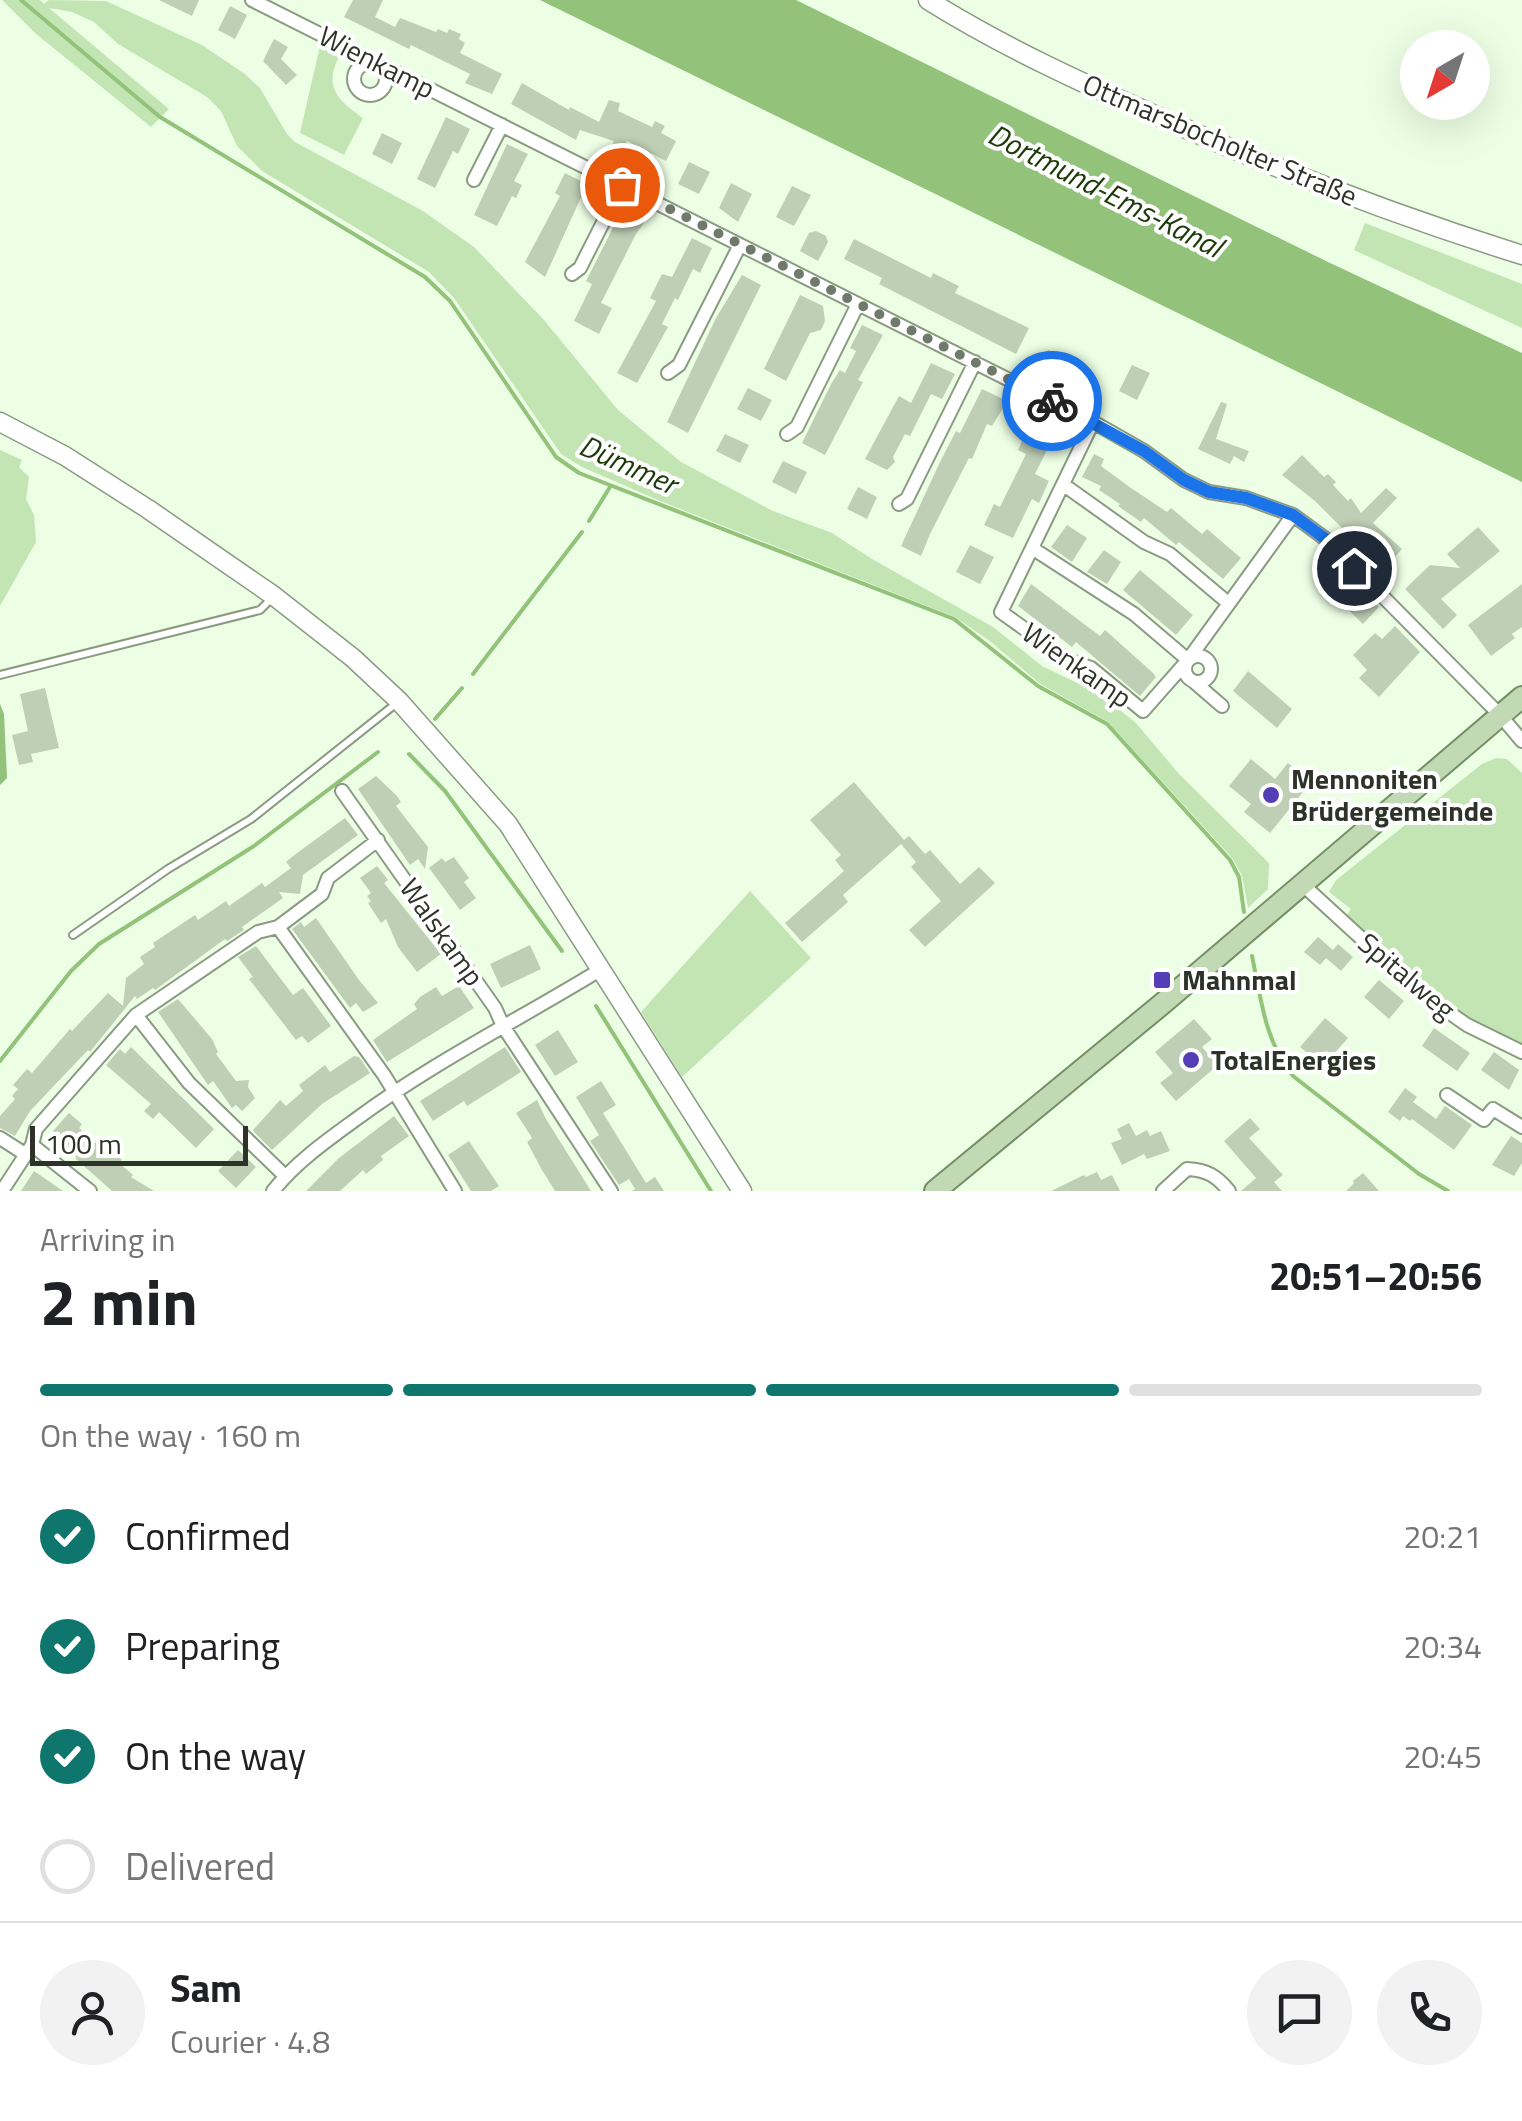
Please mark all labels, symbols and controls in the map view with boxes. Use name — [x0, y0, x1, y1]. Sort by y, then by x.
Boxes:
street label: Wienkamp — [311, 14, 443, 109]
north arrow — [1400, 30, 1490, 120]
map controls — [1400, 30, 1490, 120]
street label: Ottmarsbocholter Straße — [1076, 62, 1364, 217]
water label: Dortmund-Ems-Kanal — [980, 111, 1234, 271]
pin — [580, 143, 665, 228]
icon: bag — [595, 158, 650, 213]
courier — [1002, 351, 1102, 451]
icon: bike — [1025, 374, 1080, 429]
water label: Dümmer — [572, 422, 688, 507]
pin — [1312, 526, 1397, 611]
icon: home — [1327, 541, 1382, 596]
street label: Wienkamp — [1013, 611, 1141, 718]
place label: Mennoniten Brüdergemeinde — [1291, 757, 1493, 832]
marker: Mennoniten Brüdergemeinde — [1260, 784, 1282, 806]
street label: Walskamp — [389, 869, 495, 995]
street label: Spitalweg — [1349, 922, 1466, 1029]
place label: Mahnmal — [1182, 958, 1297, 1001]
marker: Mahnmal — [1151, 969, 1173, 991]
place label: TotalEnergies — [1211, 1038, 1376, 1081]
marker: TotalEnergies — [1180, 1049, 1202, 1071]
scale bar — [30, 1121, 248, 1166]
text: 100 m — [45, 1122, 122, 1165]
text: Arriving in — [40, 1215, 176, 1263]
text: 20:51–20:56 — [1269, 1247, 1482, 1305]
text: 2 min — [40, 1251, 198, 1350]
text: On the way · 160 m — [40, 1411, 301, 1459]
text: Confirmed — [125, 1507, 291, 1565]
icon: check — [40, 1509, 95, 1564]
text: 20:21 — [1403, 1512, 1482, 1560]
text: Preparing — [125, 1617, 280, 1675]
icon: check — [40, 1619, 95, 1674]
text: 20:34 — [1403, 1622, 1482, 1670]
text: On the way — [125, 1727, 306, 1785]
icon: check — [40, 1729, 95, 1784]
text: 20:45 — [1403, 1732, 1482, 1780]
text: Delivered — [125, 1837, 275, 1895]
text: Sam — [170, 1959, 242, 2017]
button: person — [40, 1960, 145, 2065]
button: chat — [1247, 1960, 1352, 2065]
button: phone — [1377, 1960, 1482, 2065]
text: Courier · 4.8 — [170, 2017, 330, 2065]

